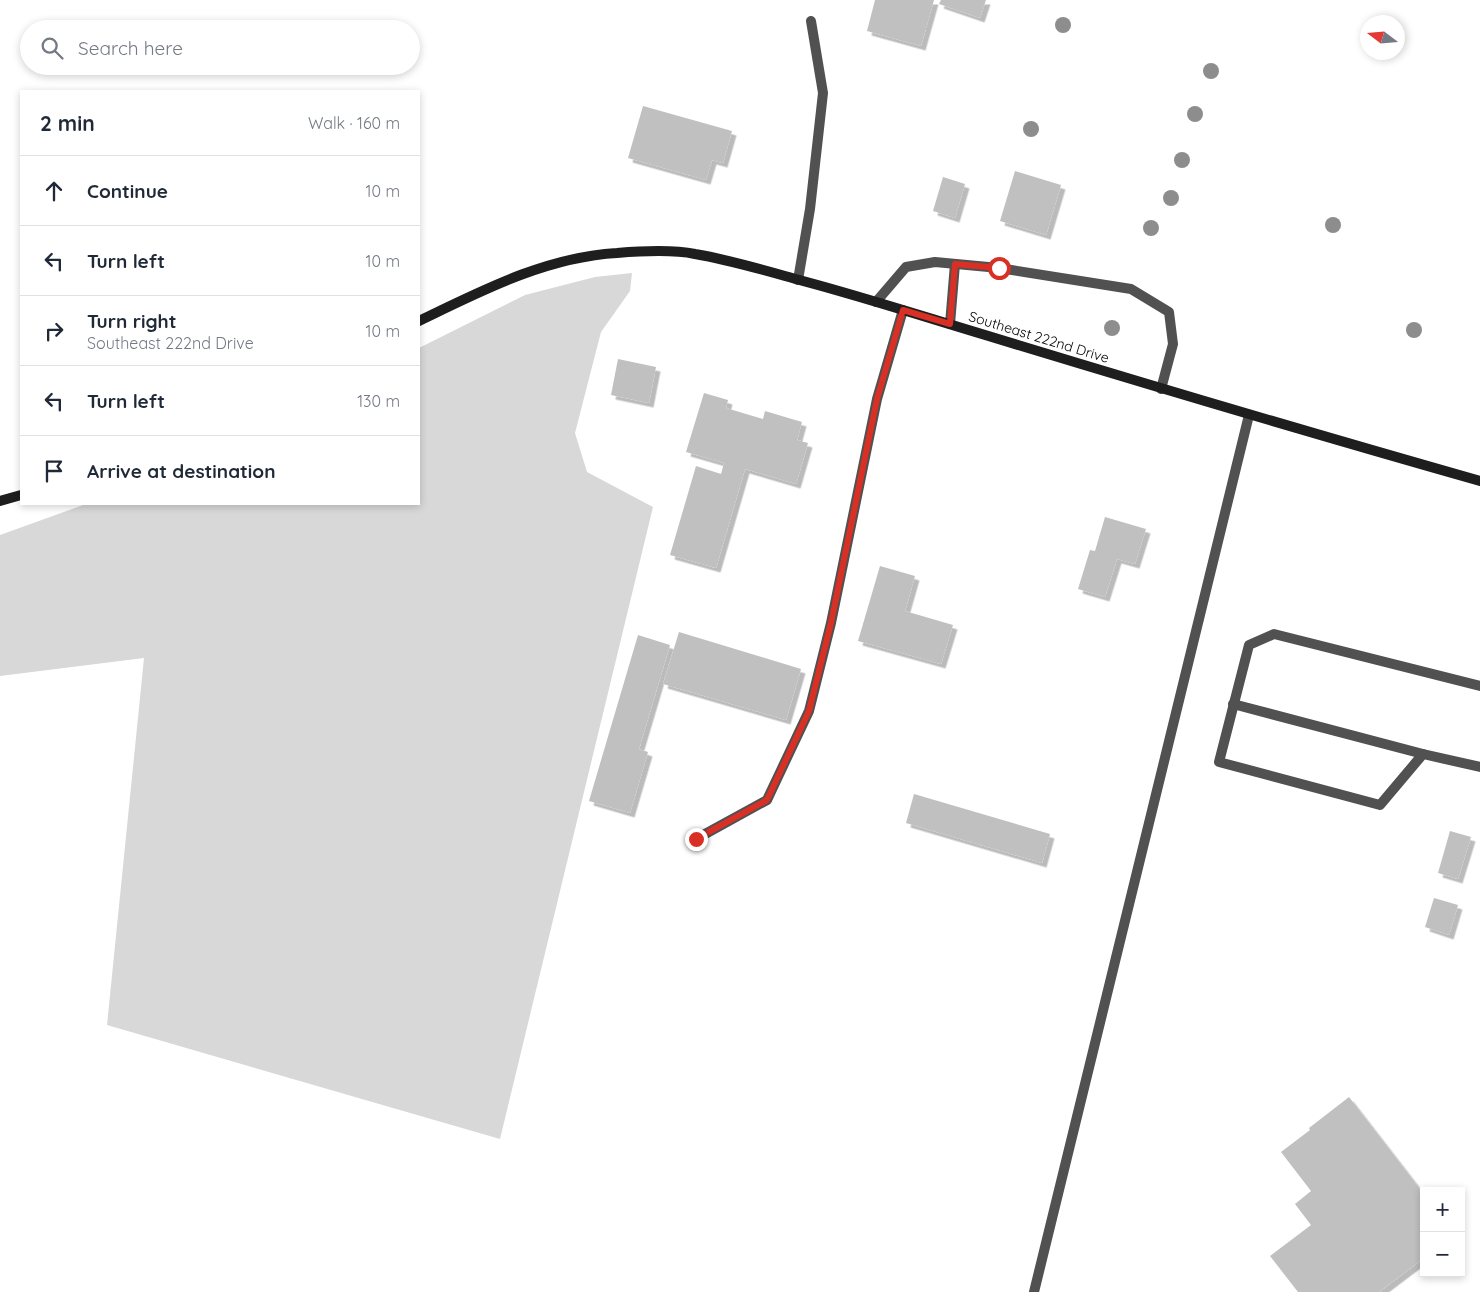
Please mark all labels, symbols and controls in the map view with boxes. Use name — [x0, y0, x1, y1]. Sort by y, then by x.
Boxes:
north arrow — [1360, 15, 1405, 60]
search box — [20, 20, 420, 75]
icon: search — [38, 34, 66, 62]
text: Search here — [78, 36, 183, 60]
text: 2 min — [40, 110, 95, 136]
text: Walk · 160 m — [308, 113, 400, 133]
icon: ahead — [40, 177, 68, 205]
text: Continue — [87, 179, 168, 203]
text: 10 m — [366, 181, 400, 201]
icon: left — [40, 247, 68, 275]
text: Turn left — [87, 249, 165, 273]
text: 10 m — [366, 251, 400, 271]
route start — [988, 257, 1011, 280]
street label: Southeast 222nd Drive — [967, 307, 1111, 367]
text: Turn right — [87, 309, 176, 333]
icon: right — [40, 317, 68, 345]
text: 10 m — [366, 321, 400, 341]
text: Southeast 222nd Drive — [87, 333, 254, 353]
icon: left — [40, 387, 68, 415]
text: Turn left — [87, 389, 165, 413]
text: 130 m — [357, 391, 400, 411]
icon: arrive — [40, 457, 68, 485]
text: Arrive at destination — [87, 459, 276, 483]
route end — [685, 828, 708, 851]
map controls — [1420, 1187, 1465, 1277]
button: + — [1420, 1187, 1465, 1232]
button: − — [1420, 1232, 1465, 1277]

